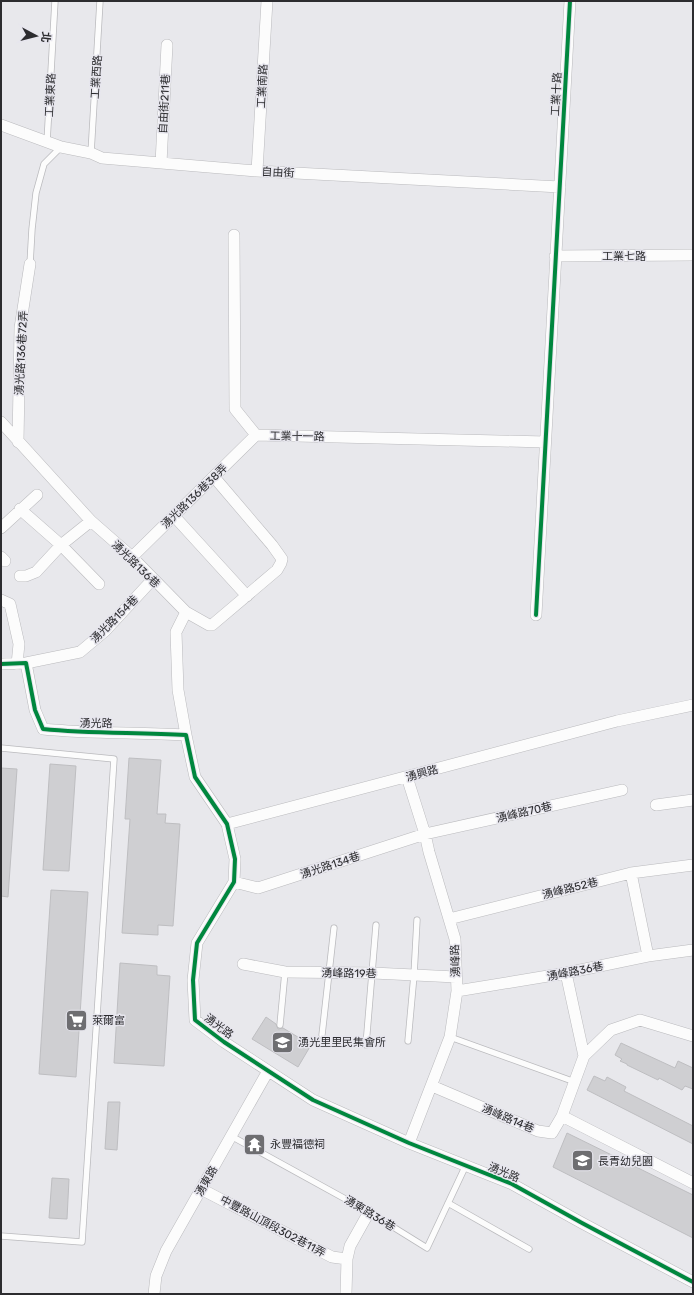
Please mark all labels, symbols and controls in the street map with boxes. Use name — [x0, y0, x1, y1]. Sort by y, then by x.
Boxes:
north arrow — [16, 16, 56, 56]
text: 北 — [38, 31, 53, 43]
street label: 工業西路 — [88, 55, 105, 99]
street label: 工業南路 — [255, 64, 270, 108]
street label: 工業十路 — [549, 72, 564, 116]
street label: 工業東路 — [43, 73, 58, 117]
street label: 自由街211巷 — [156, 74, 173, 134]
street label: 自由街 — [261, 165, 295, 180]
street label: 工業七路 — [602, 250, 646, 263]
street label: 湧光路136巷72弄 — [13, 310, 30, 396]
street label: 工業十一路 — [269, 430, 325, 443]
street label: 湧光路136巷38弄 — [159, 462, 230, 531]
street label: 湧光路136巷 — [109, 538, 162, 591]
street label: 湧光路154巷 — [88, 593, 141, 646]
street label: 湧光路 — [79, 717, 113, 730]
street label: 湧興路 — [405, 763, 440, 784]
street label: 湧峰路70巷 — [495, 800, 553, 825]
street label: 湧光路134巷 — [299, 850, 362, 881]
street label: 湧峰路52巷 — [541, 875, 599, 902]
street label: 湧峰路 — [448, 944, 463, 978]
street label: 湧峰路36巷 — [546, 960, 604, 983]
street label: 湧峰路19巷 — [321, 967, 377, 980]
supermarket icon: 萊爾富 — [64, 1007, 90, 1033]
street label: 湧光路 — [202, 1011, 236, 1042]
place label: 萊爾富 — [92, 1014, 125, 1027]
school or university icon: 湧光里里民集會所 — [269, 1029, 295, 1055]
place label: 湧光里里民集會所 — [298, 1036, 386, 1049]
street label: 湧峰路14巷 — [480, 1102, 536, 1135]
temple icon: 永豐福德祠 — [241, 1131, 267, 1157]
place label: 永豐福德祠 — [270, 1138, 325, 1151]
school or university icon: 長青幼兒園 — [569, 1148, 595, 1174]
place label: 長青幼兒園 — [598, 1155, 653, 1168]
street label: 湧光路 — [486, 1160, 522, 1185]
street label: 湧東路 — [193, 1164, 220, 1199]
street label: 中豐路山頂段302巷11弄 — [218, 1193, 328, 1260]
street label: 湧東路36巷 — [342, 1193, 398, 1234]

